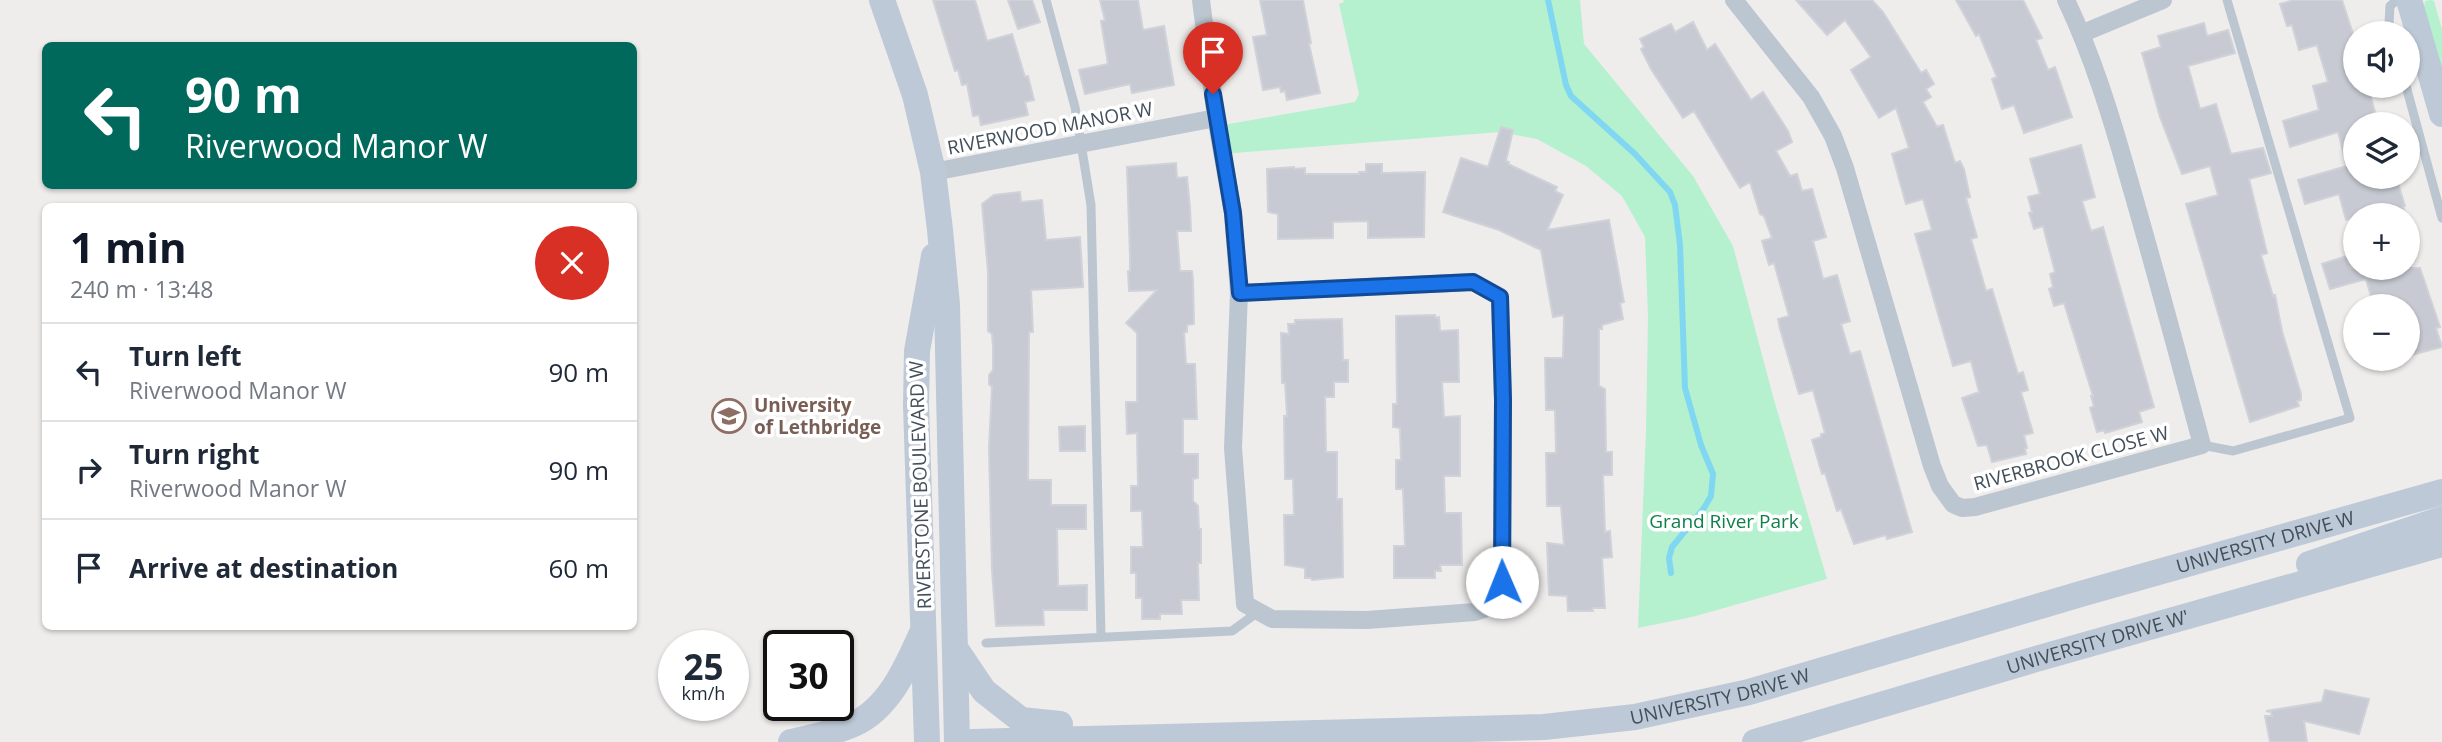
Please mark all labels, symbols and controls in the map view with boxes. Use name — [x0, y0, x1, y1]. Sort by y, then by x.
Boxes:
map controls — [2343, 21, 2420, 371]
button: sound — [2343, 21, 2420, 98]
pin — [1183, 22, 1243, 94]
icon: arrive — [1194, 33, 1232, 71]
text: 90 m — [185, 61, 302, 127]
icon: left — [70, 70, 161, 161]
street label: RIVERWOOD MANOR W — [945, 95, 1155, 161]
button: layers — [2343, 112, 2420, 189]
text: Riverwood Manor W — [185, 124, 487, 167]
button: + — [2343, 203, 2420, 280]
text: 1 min — [70, 218, 187, 275]
button: close — [535, 226, 609, 300]
text: 240 m · 13:48 — [70, 273, 213, 305]
button: − — [2343, 294, 2420, 371]
text: Turn left — [129, 338, 241, 374]
icon: left — [70, 353, 108, 391]
text: 90 m — [548, 354, 609, 390]
street label: RIVERSTONE BOULEVARD W — [903, 360, 937, 610]
text: Riverwood Manor W — [129, 374, 346, 406]
place label: University of Lethbridge — [754, 392, 881, 440]
school or university icon: University of Lethbridge — [710, 397, 748, 435]
street label: RIVERBROOK CLOSE W — [1971, 419, 2172, 497]
text: Turn right — [129, 436, 260, 472]
icon: right — [70, 451, 108, 489]
text: 90 m — [548, 452, 609, 488]
text: Riverwood Manor W — [129, 472, 346, 504]
street label: UNIVERSITY DRIVE W — [2173, 504, 2358, 579]
park label: Grand River Park — [1649, 508, 1799, 534]
position arrow — [1465, 545, 1539, 619]
icon: arrive — [70, 549, 108, 587]
text: Arrive at destination — [129, 550, 398, 586]
text: 60 m — [548, 550, 609, 586]
street label: UNIVERSITY DRIVE W' — [2003, 603, 2192, 680]
speed limit sign: 30 — [763, 630, 854, 721]
text: 25 — [683, 643, 724, 690]
street label: UNIVERSITY DRIVE W — [1628, 662, 1813, 731]
text: km/h — [682, 681, 725, 705]

